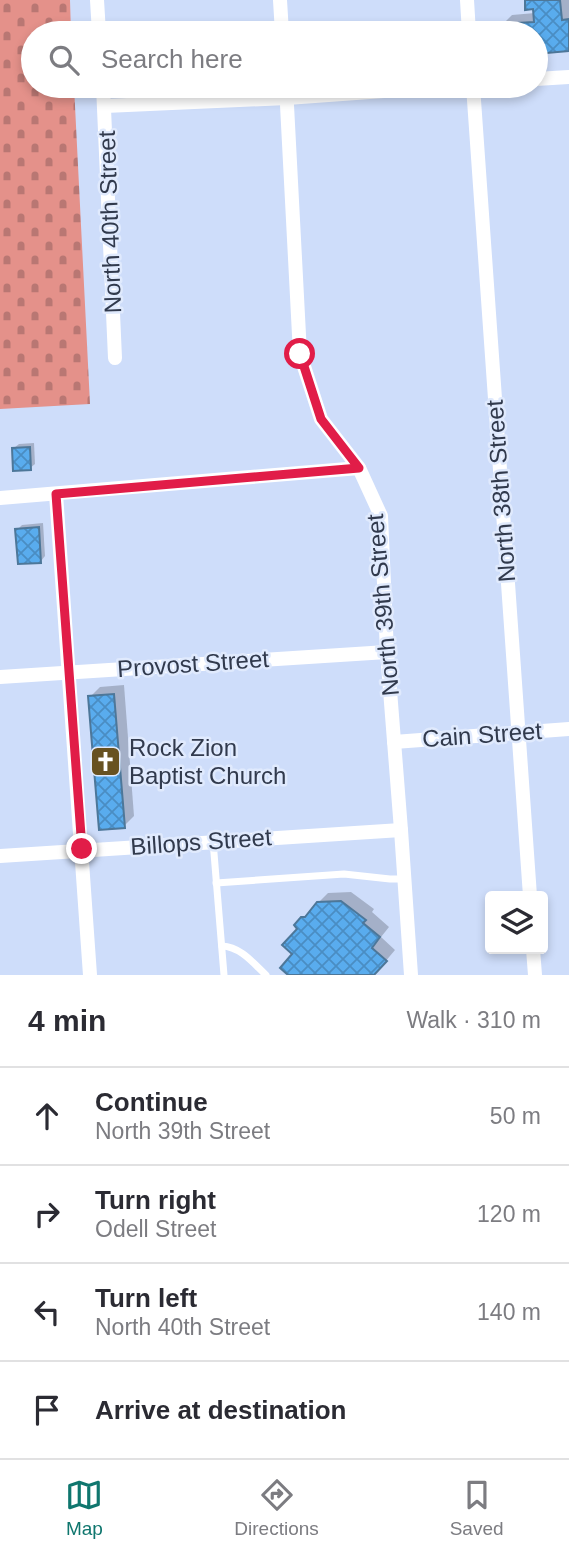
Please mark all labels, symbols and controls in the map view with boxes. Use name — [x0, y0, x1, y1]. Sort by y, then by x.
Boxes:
search box — [21, 21, 548, 98]
icon: search — [45, 41, 83, 79]
text: Search here — [101, 44, 243, 74]
street label: North 40th Street — [93, 130, 126, 314]
route start — [284, 338, 315, 369]
street label: North 38th Street — [481, 399, 520, 583]
street label: North 39th Street — [361, 513, 404, 697]
street label: Provost Street — [116, 645, 270, 682]
street label: Cain Street — [421, 717, 543, 752]
place label: Rock Zion Baptist Church — [129, 734, 286, 789]
church icon: Rock Zion Baptist Church — [89, 745, 123, 779]
street label: Billops Street — [129, 823, 273, 860]
route end — [66, 833, 97, 864]
map controls — [485, 891, 548, 954]
button: layers — [485, 891, 548, 954]
text: 4 min — [28, 1004, 106, 1037]
text: Walk · 310 m — [406, 1007, 541, 1033]
text: Continue — [95, 1087, 208, 1117]
icon: ahead — [28, 1097, 66, 1135]
text: 50 m — [490, 1103, 541, 1129]
text: North 39th Street — [95, 1118, 270, 1144]
text: Turn right — [95, 1185, 216, 1215]
icon: right — [28, 1195, 66, 1233]
text: 120 m — [477, 1201, 541, 1227]
text: Odell Street — [95, 1216, 216, 1242]
text: Turn left — [95, 1283, 197, 1313]
icon: left — [28, 1293, 66, 1331]
text: 140 m — [477, 1299, 541, 1325]
text: North 40th Street — [95, 1314, 270, 1340]
icon: arrive — [28, 1391, 66, 1429]
text: Arrive at destination — [95, 1395, 346, 1425]
tab: Map — [65, 1476, 103, 1540]
tab: Directions — [234, 1476, 319, 1540]
tab: Saved — [450, 1476, 504, 1540]

